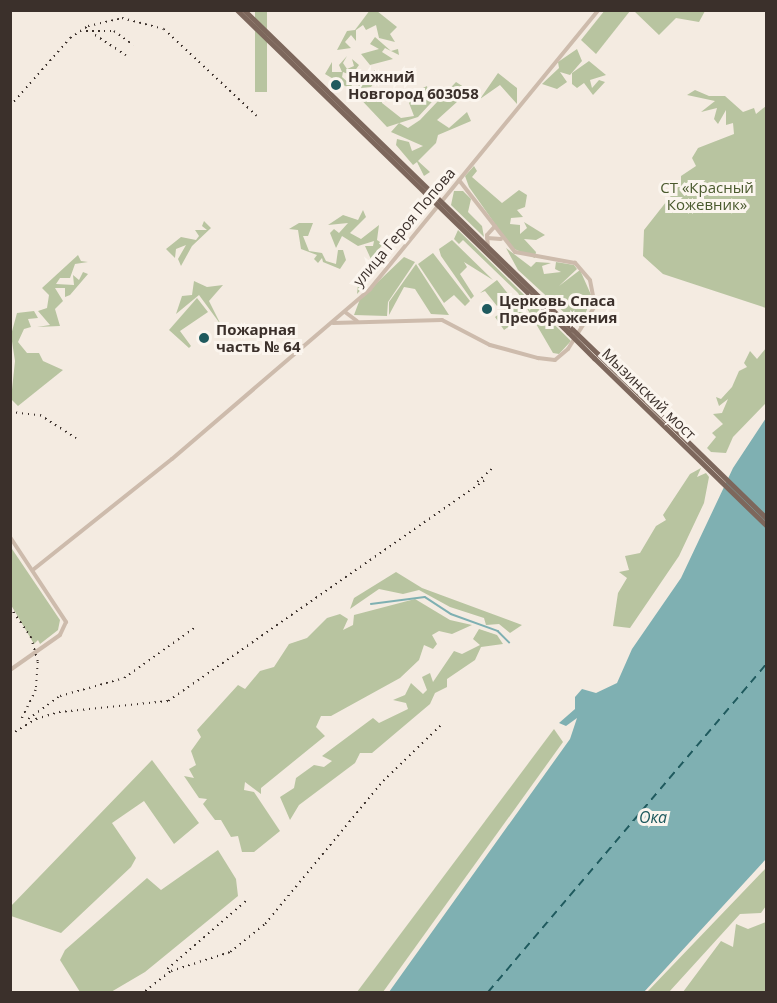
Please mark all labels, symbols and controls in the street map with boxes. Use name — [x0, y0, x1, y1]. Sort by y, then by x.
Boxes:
place label: Нижний Новгород 603058 — [348, 67, 479, 102]
marker: Нижний Новгород 603058 — [329, 78, 343, 92]
street label: улица Героя Попова — [349, 164, 459, 290]
park label: СТ «Красный Кожевник» — [660, 178, 754, 213]
place label: Церковь Спаса Преображения — [499, 291, 617, 326]
marker: Церковь Спаса Преображения — [480, 302, 494, 316]
place label: Пожарная часть № 64 — [216, 320, 300, 355]
marker: Пожарная часть № 64 — [197, 331, 211, 345]
street label: Мызинский мост — [598, 345, 700, 443]
water label: Ока — [639, 807, 667, 827]

